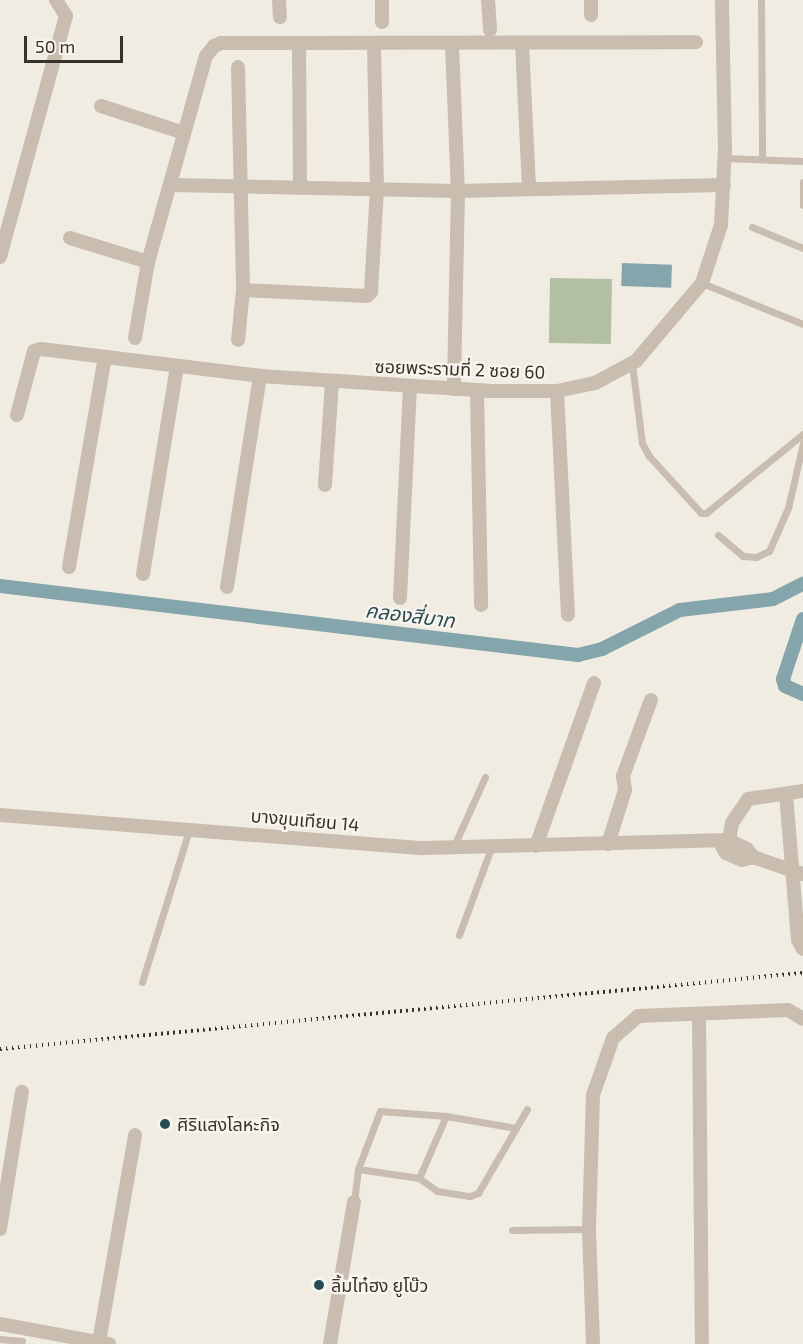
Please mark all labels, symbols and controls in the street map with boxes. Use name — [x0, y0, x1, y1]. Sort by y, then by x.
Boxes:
scale bar — [27, 24, 126, 62]
text: 50 m — [35, 35, 75, 57]
street label: ซอยพระรามที่ 2 ซอย 60 — [374, 355, 546, 383]
water label: คลองสี่บาท — [364, 598, 456, 632]
street label: บางขุนเทียน 14 — [250, 804, 360, 836]
place label: ศิริแสงโลหะกิจ — [177, 1113, 280, 1135]
marker: ศิริแสงโลหะกิจ — [158, 1117, 172, 1131]
place label: ลิ้มไท๋ฮง ยูโบ๊ว — [331, 1274, 428, 1296]
marker: ลิ้มไท๋ฮง ยูโบ๊ว — [312, 1278, 326, 1292]

